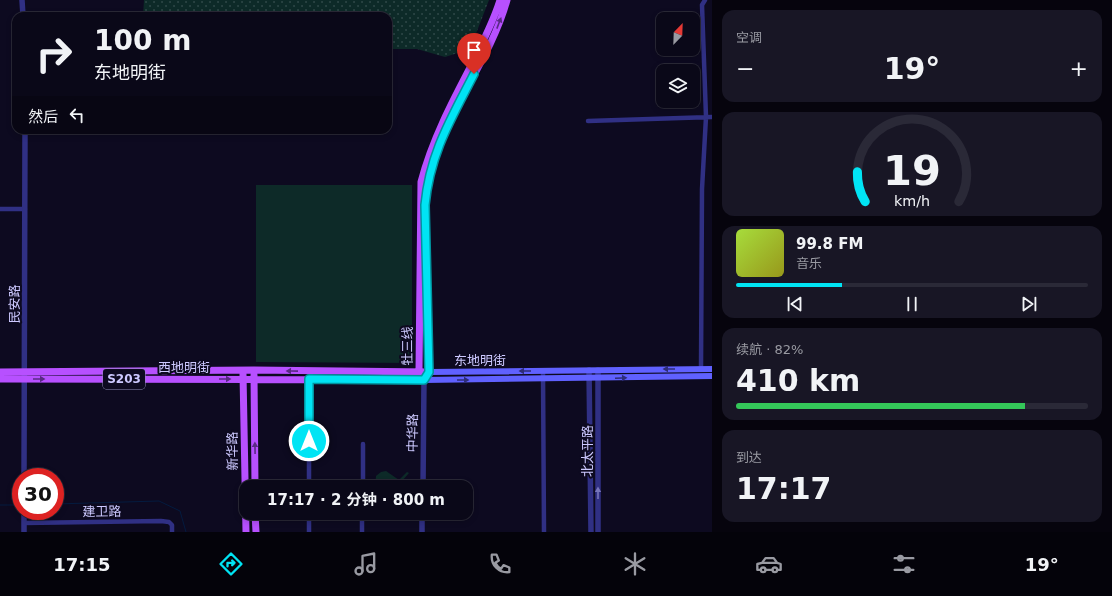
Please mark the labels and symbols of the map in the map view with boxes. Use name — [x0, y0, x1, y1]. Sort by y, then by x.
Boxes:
north arrow — [656, 12, 700, 56]
one-way arrow — [497, 16, 503, 28]
pin — [457, 33, 491, 74]
street label: 民安路 — [7, 284, 22, 324]
street label: 牡三线 — [400, 326, 415, 366]
street label: 东地明街 — [454, 353, 506, 368]
street label: 西地明街 — [158, 360, 210, 375]
one-way arrow — [662, 366, 675, 372]
one-way arrow — [286, 367, 298, 374]
one-way arrow — [518, 368, 531, 374]
road number: S203 — [103, 369, 145, 389]
one-way arrow — [615, 375, 628, 381]
one-way arrow — [33, 376, 46, 382]
one-way arrow — [219, 376, 232, 382]
one-way arrow — [457, 377, 470, 383]
street label: 中华路 — [405, 413, 420, 453]
position arrow — [288, 420, 330, 462]
street label: 北太平路 — [580, 425, 595, 477]
street label: 新华路 — [225, 431, 240, 471]
one-way arrow — [252, 441, 258, 454]
speed limit sign: 30 — [12, 468, 64, 520]
one-way arrow — [595, 486, 601, 499]
street label: 建卫路 — [82, 504, 122, 519]

